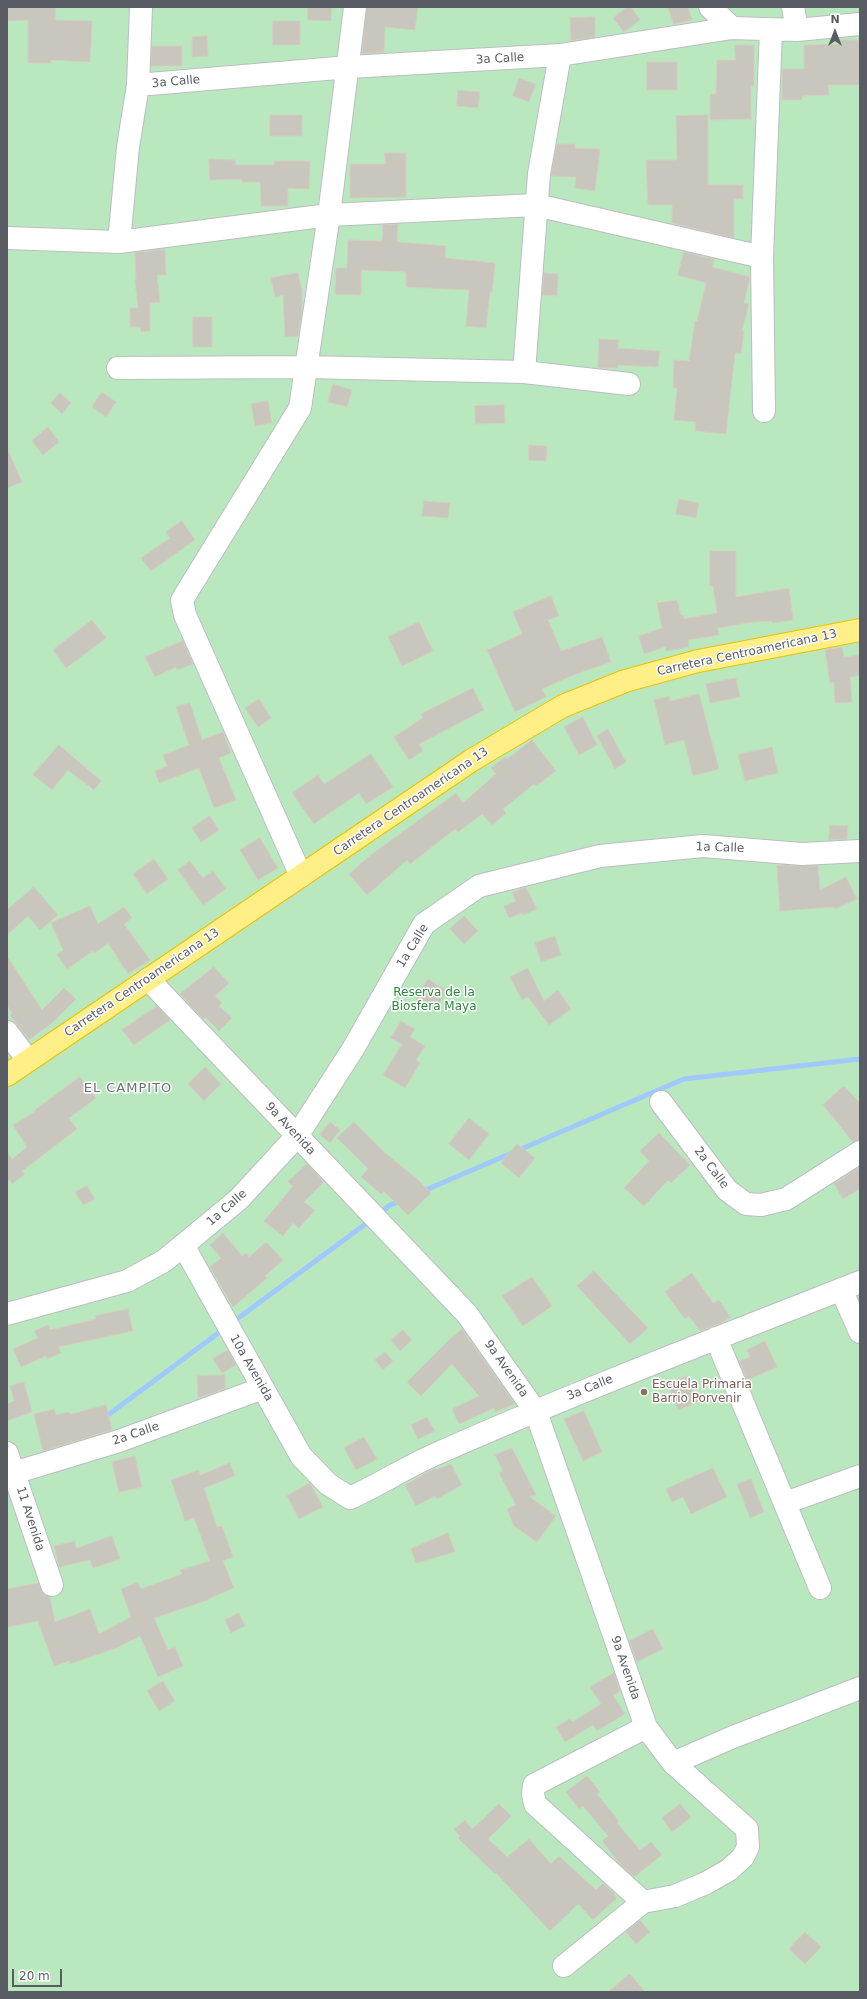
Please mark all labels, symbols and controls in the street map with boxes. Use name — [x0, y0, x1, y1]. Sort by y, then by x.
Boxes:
north arrow — [815, 12, 855, 52]
text: N — [830, 13, 840, 26]
street label: 3a Calle — [475, 51, 525, 67]
street label: 3a Calle — [151, 73, 201, 91]
street label: Carretera Centroamericana 13 — [656, 627, 838, 679]
street label: Carretera Centroamericana 13 — [331, 745, 491, 859]
street label: 1a Calle — [695, 840, 745, 856]
street label: 1a Calle — [394, 922, 432, 970]
street label: Carretera Centroamericana 13 — [62, 926, 222, 1040]
park label: Reserva de la Biosfera Maya — [391, 986, 477, 1014]
district label: EL CAMPITO — [84, 1081, 172, 1097]
street label: 9a Avenida — [262, 1100, 318, 1158]
street label: 2a Calle — [691, 1144, 731, 1192]
street label: 1a Calle — [204, 1187, 250, 1229]
street label: 10a Avenida — [226, 1332, 276, 1404]
street label: 9a Avenida — [481, 1338, 531, 1400]
street label: 3a Calle — [565, 1372, 615, 1404]
place label: Escuela Primaria Barrio Porvenir — [652, 1378, 752, 1406]
marker: Escuela Primaria Barrio Porvenir — [639, 1387, 649, 1397]
street label: 2a Calle — [111, 1419, 161, 1449]
street label: 11 Avenida — [13, 1485, 47, 1553]
street label: 9a Avenida — [607, 1634, 643, 1702]
scale bar — [14, 1961, 64, 1987]
text: 20 m — [19, 1969, 50, 1983]

